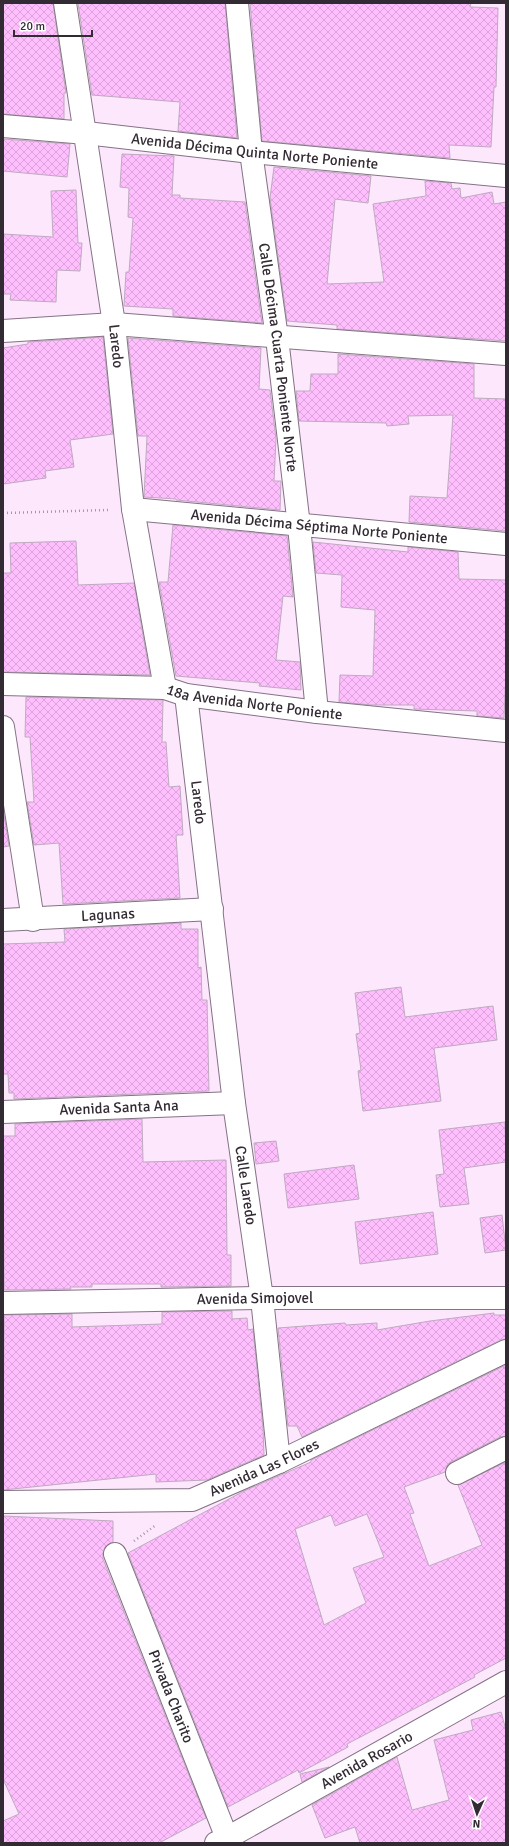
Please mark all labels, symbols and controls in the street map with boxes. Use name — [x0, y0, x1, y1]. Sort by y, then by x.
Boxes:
scale bar — [14, 12, 92, 38]
text: 20 m — [20, 19, 45, 34]
street label: Avenida Décima Quinta Norte Poniente — [130, 129, 379, 173]
street label: Calle Décima Cuarta Poniente Norte — [255, 242, 302, 473]
street label: Laredo — [105, 323, 127, 369]
street label: Avenida Décima Séptima Norte Poniente — [190, 505, 449, 547]
street label: 18a Avenida Norte Poniente — [164, 680, 343, 724]
street label: Laredo — [187, 779, 210, 825]
street label: Lagunas — [81, 904, 136, 925]
street label: Avenida Santa Ana — [59, 1096, 179, 1119]
street label: Calle Laredo — [231, 1145, 260, 1226]
street label: Avenida Simojovel — [196, 1289, 313, 1308]
street label: Avenida Las Flores — [206, 1435, 322, 1500]
street label: Privada Charito — [145, 1647, 198, 1746]
street label: Avenida Rosario — [317, 1727, 416, 1793]
north arrow — [457, 1794, 497, 1834]
text: N — [472, 1817, 481, 1830]

